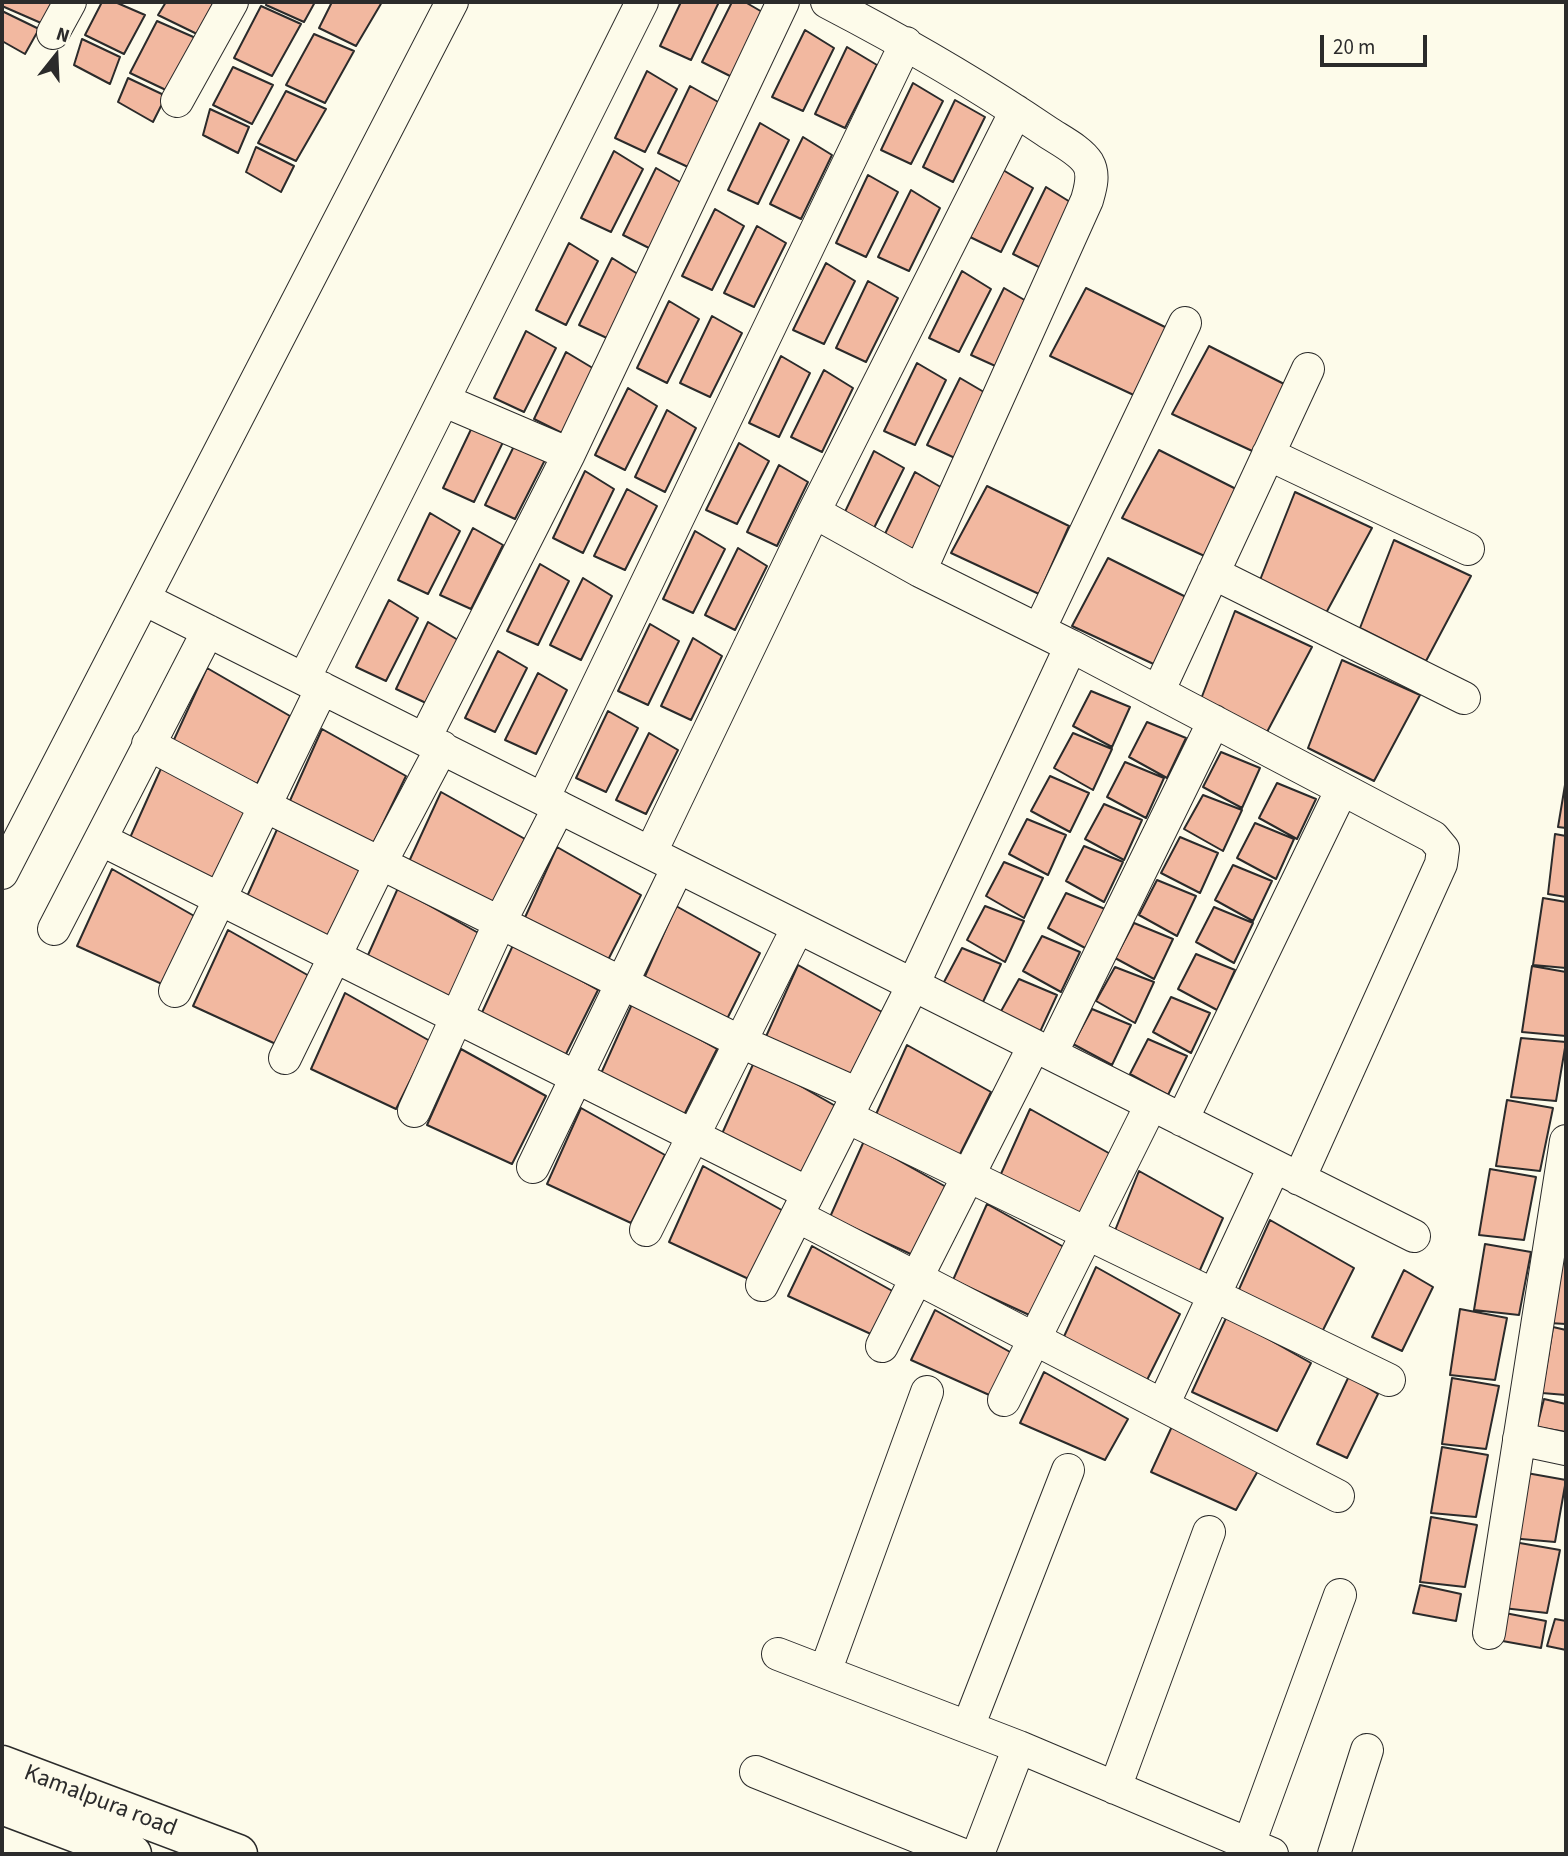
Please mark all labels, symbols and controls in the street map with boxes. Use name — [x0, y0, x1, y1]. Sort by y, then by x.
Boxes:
north arrow — [21, 21, 91, 91]
text: N — [52, 21, 73, 50]
scale bar — [1323, 21, 1430, 65]
text: 20 m — [1333, 32, 1375, 62]
street label: Kamalpura road — [20, 1760, 180, 1844]

